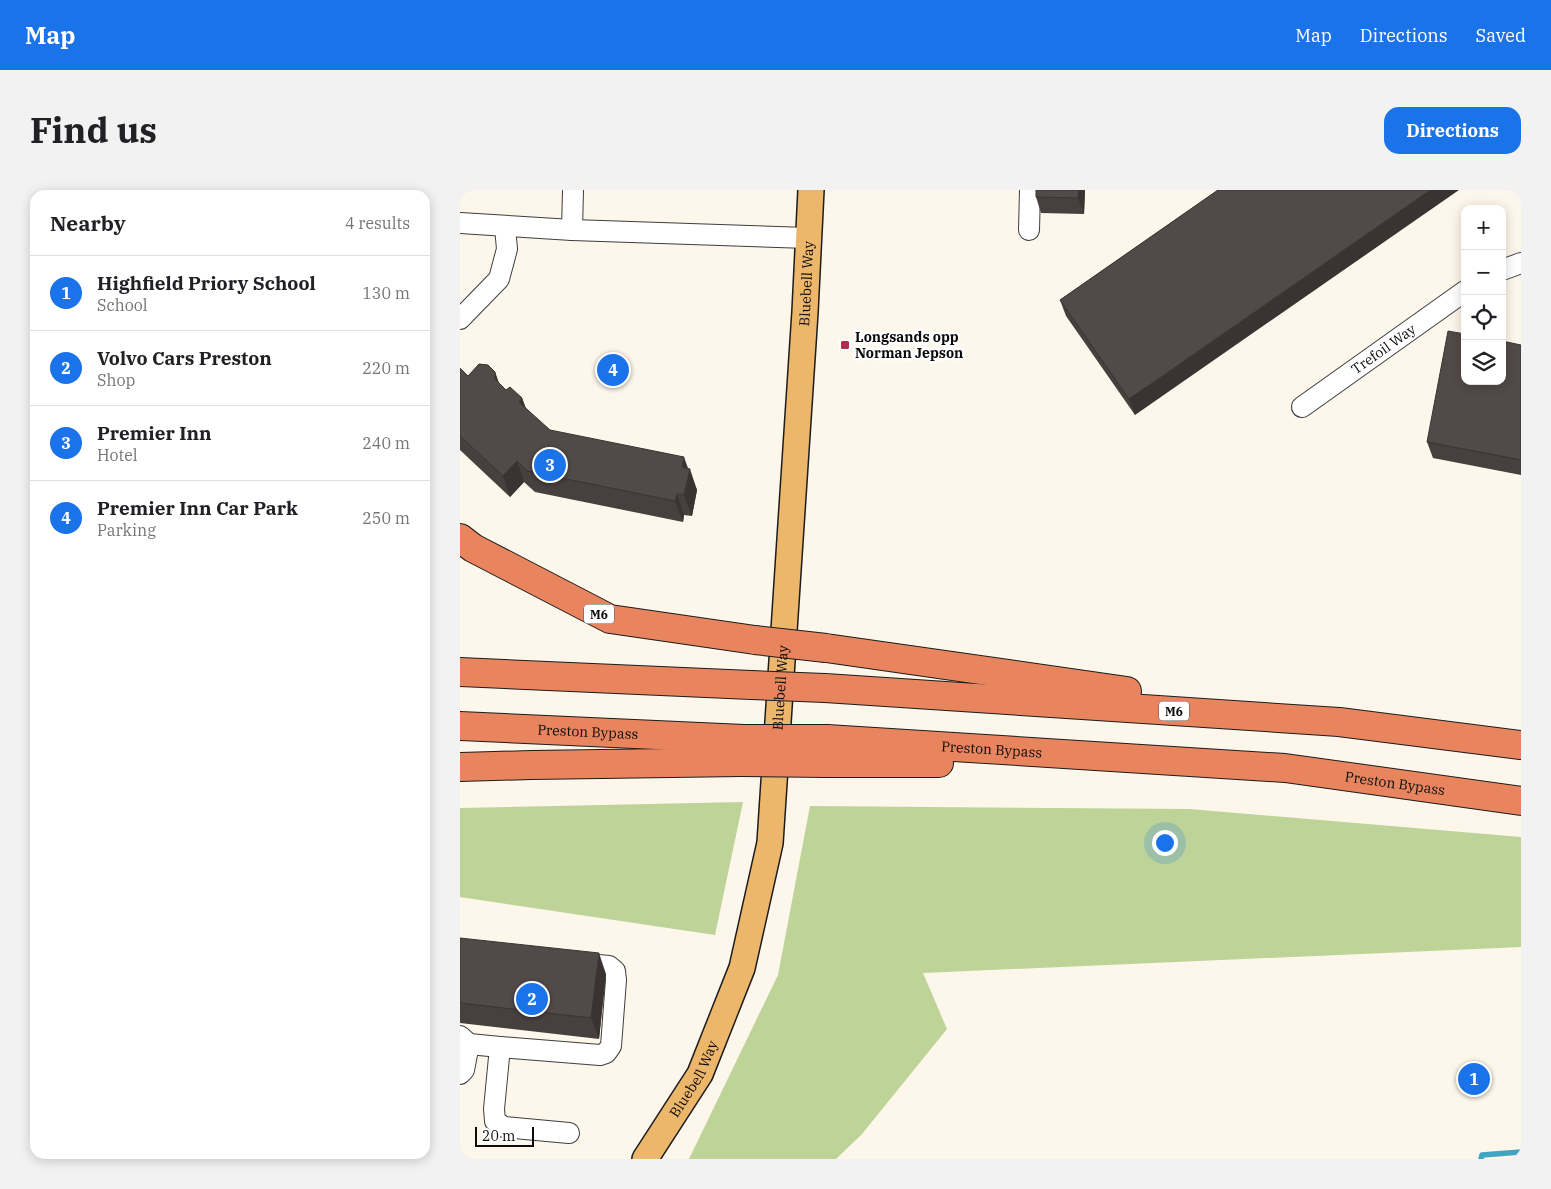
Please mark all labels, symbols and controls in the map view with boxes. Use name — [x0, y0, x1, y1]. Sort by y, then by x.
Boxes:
text: Map — [25, 19, 75, 51]
text: Map — [1295, 24, 1332, 47]
text: Directions — [1360, 24, 1448, 47]
text: Saved — [1476, 24, 1526, 47]
text: Find us — [30, 107, 157, 153]
button: Directions — [1384, 107, 1521, 154]
map controls — [1461, 205, 1506, 385]
button: + — [1461, 205, 1506, 250]
text: Nearby — [50, 209, 126, 237]
text: 4 results — [345, 213, 410, 233]
street label: Bluebell Way — [795, 240, 818, 327]
button: − — [1461, 250, 1506, 295]
text: Highfield Priory School — [97, 271, 316, 295]
text: 1 — [61, 283, 71, 303]
text: 130 m — [362, 283, 410, 303]
text: School — [97, 295, 148, 315]
button: locate — [1461, 295, 1506, 340]
street label: Trefoil Way — [1348, 320, 1420, 378]
place label: Longsands opp Norman Jepson — [855, 328, 963, 362]
marker: Longsands opp Norman Jepson — [839, 339, 851, 351]
button: layers — [1461, 340, 1506, 385]
text: Volvo Cars Preston — [97, 346, 272, 370]
pin: 4 — [597, 351, 629, 389]
text: 2 — [61, 358, 71, 378]
text: 220 m — [362, 358, 410, 378]
text: Shop — [97, 370, 135, 390]
text: Premier Inn — [97, 421, 212, 445]
text: 3 — [61, 433, 71, 453]
text: 240 m — [362, 433, 410, 453]
text: Hotel — [97, 445, 138, 465]
pin: 3 — [534, 446, 566, 484]
text: Premier Inn Car Park — [97, 496, 298, 520]
text: 4 — [61, 508, 71, 528]
text: 250 m — [362, 508, 410, 528]
text: Parking — [97, 520, 156, 540]
road number: M6 — [584, 604, 614, 624]
street label: Bluebell Way — [768, 644, 792, 731]
road number: M6 — [1159, 702, 1189, 720]
street label: Preston Bypass — [537, 721, 639, 743]
street label: Preston Bypass — [941, 737, 1043, 762]
street label: Preston Bypass — [1344, 767, 1446, 799]
your location — [1152, 830, 1178, 856]
pin: 2 — [516, 980, 548, 1018]
street label: Bluebell Way — [665, 1037, 722, 1121]
pin: 1 — [1458, 1060, 1490, 1098]
scale bar — [475, 1124, 534, 1147]
text: 20 m — [482, 1127, 515, 1145]

